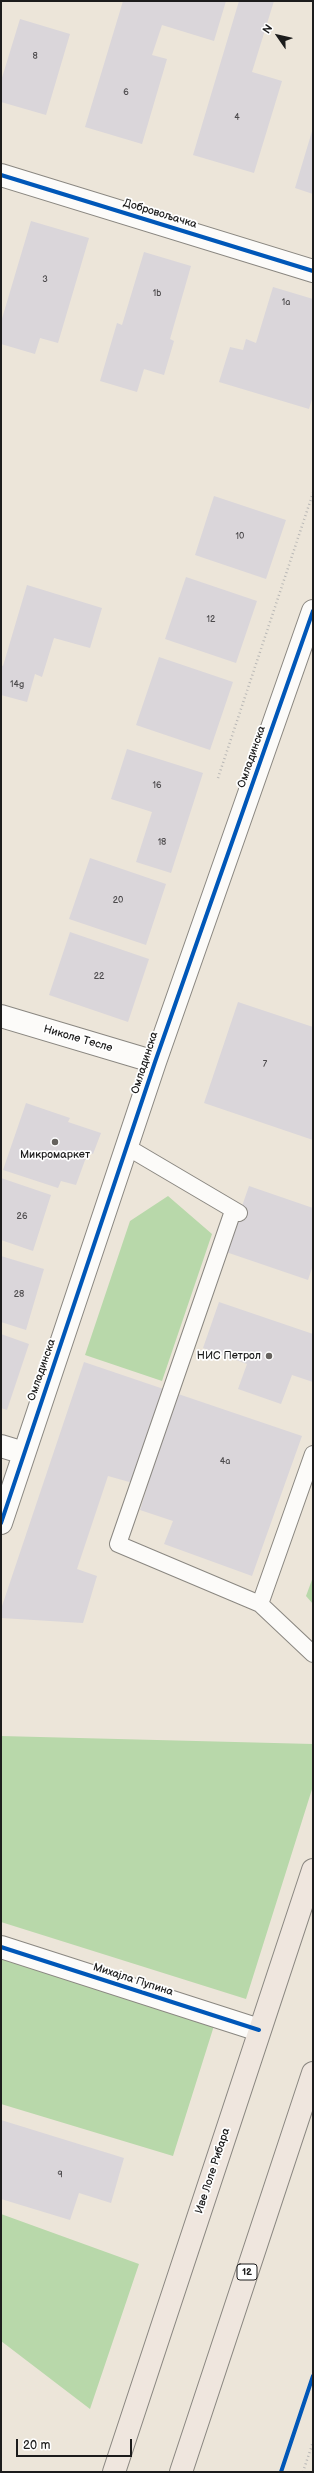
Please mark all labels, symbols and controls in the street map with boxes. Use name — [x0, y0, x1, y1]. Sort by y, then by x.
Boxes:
north arrow — [258, 16, 298, 56]
text: N — [260, 22, 275, 36]
house number: 8 — [32, 52, 38, 62]
house number: 6 — [123, 88, 129, 98]
house number: 4 — [234, 113, 240, 123]
street label: Добровољачка — [122, 197, 198, 231]
house number: 3 — [42, 275, 48, 285]
house number: 1b — [153, 289, 161, 299]
house number: 1a — [282, 298, 290, 308]
house number: 10 — [236, 532, 244, 542]
house number: 12 — [207, 615, 215, 625]
house number: 14g — [10, 680, 24, 690]
street label: Омладинска — [235, 724, 269, 790]
house number: 16 — [153, 781, 161, 791]
house number: 18 — [158, 838, 166, 848]
house number: 20 — [113, 896, 123, 906]
house number: 22 — [94, 972, 104, 982]
street label: Николе Тесле — [42, 1023, 114, 1055]
street label: Омладинска — [129, 1030, 161, 1096]
house number: 7 — [263, 1060, 267, 1070]
marker: Микромаркет — [50, 1137, 60, 1147]
place label: Микромаркет — [20, 1148, 90, 1162]
house number: 26 — [17, 1212, 27, 1222]
house number: 28 — [14, 1290, 24, 1300]
street label: Омладинска — [25, 1337, 59, 1403]
place label: НИС Петрол — [197, 1349, 261, 1363]
marker: НИС Петрол — [264, 1351, 274, 1361]
house number: 4a — [220, 1457, 230, 1467]
street label: Михајла Пупина — [91, 1961, 175, 1999]
street label: Иве Лоле Рибара — [193, 2127, 233, 2215]
house number: 9 — [57, 2170, 63, 2180]
road number: 12 — [237, 2264, 257, 2280]
scale bar — [18, 2431, 134, 2457]
text: 20 m — [23, 2438, 50, 2453]

